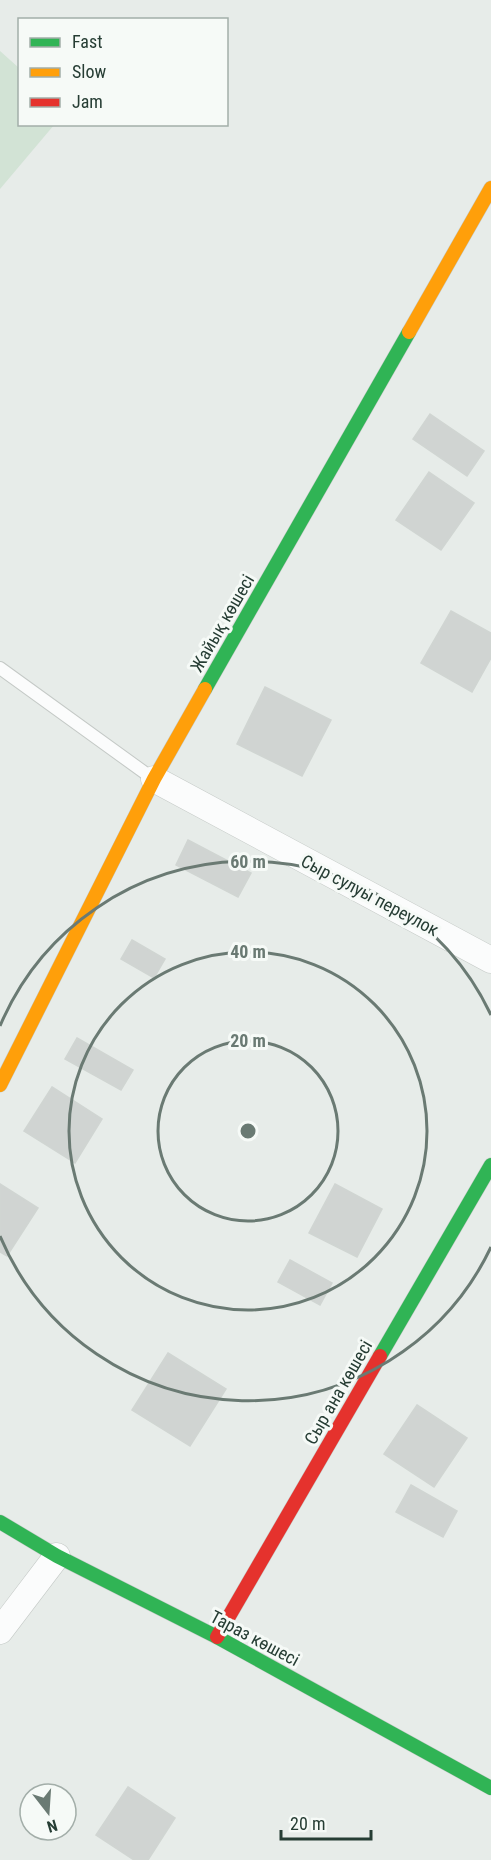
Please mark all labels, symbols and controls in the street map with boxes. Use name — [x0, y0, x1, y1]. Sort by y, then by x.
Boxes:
legend — [18, 18, 228, 126]
text: Fast — [72, 31, 103, 52]
text: Slow — [72, 61, 107, 82]
text: Jam — [72, 91, 103, 112]
street label: Жайық көшесі — [186, 571, 258, 675]
street label: Сыр сулуы переулок — [298, 850, 443, 940]
text: 60 m — [230, 851, 266, 872]
text: 40 m — [230, 941, 266, 962]
text: 20 m — [230, 1030, 266, 1051]
centre of rings — [238, 1121, 258, 1141]
street label: Сыр ана көшесі — [300, 1336, 376, 1448]
street label: Тараз көшесі — [207, 1606, 303, 1670]
north arrow — [18, 1782, 78, 1842]
scale bar — [281, 1803, 371, 1841]
text: 20 m — [290, 1813, 325, 1834]
text: N — [45, 1815, 60, 1836]

